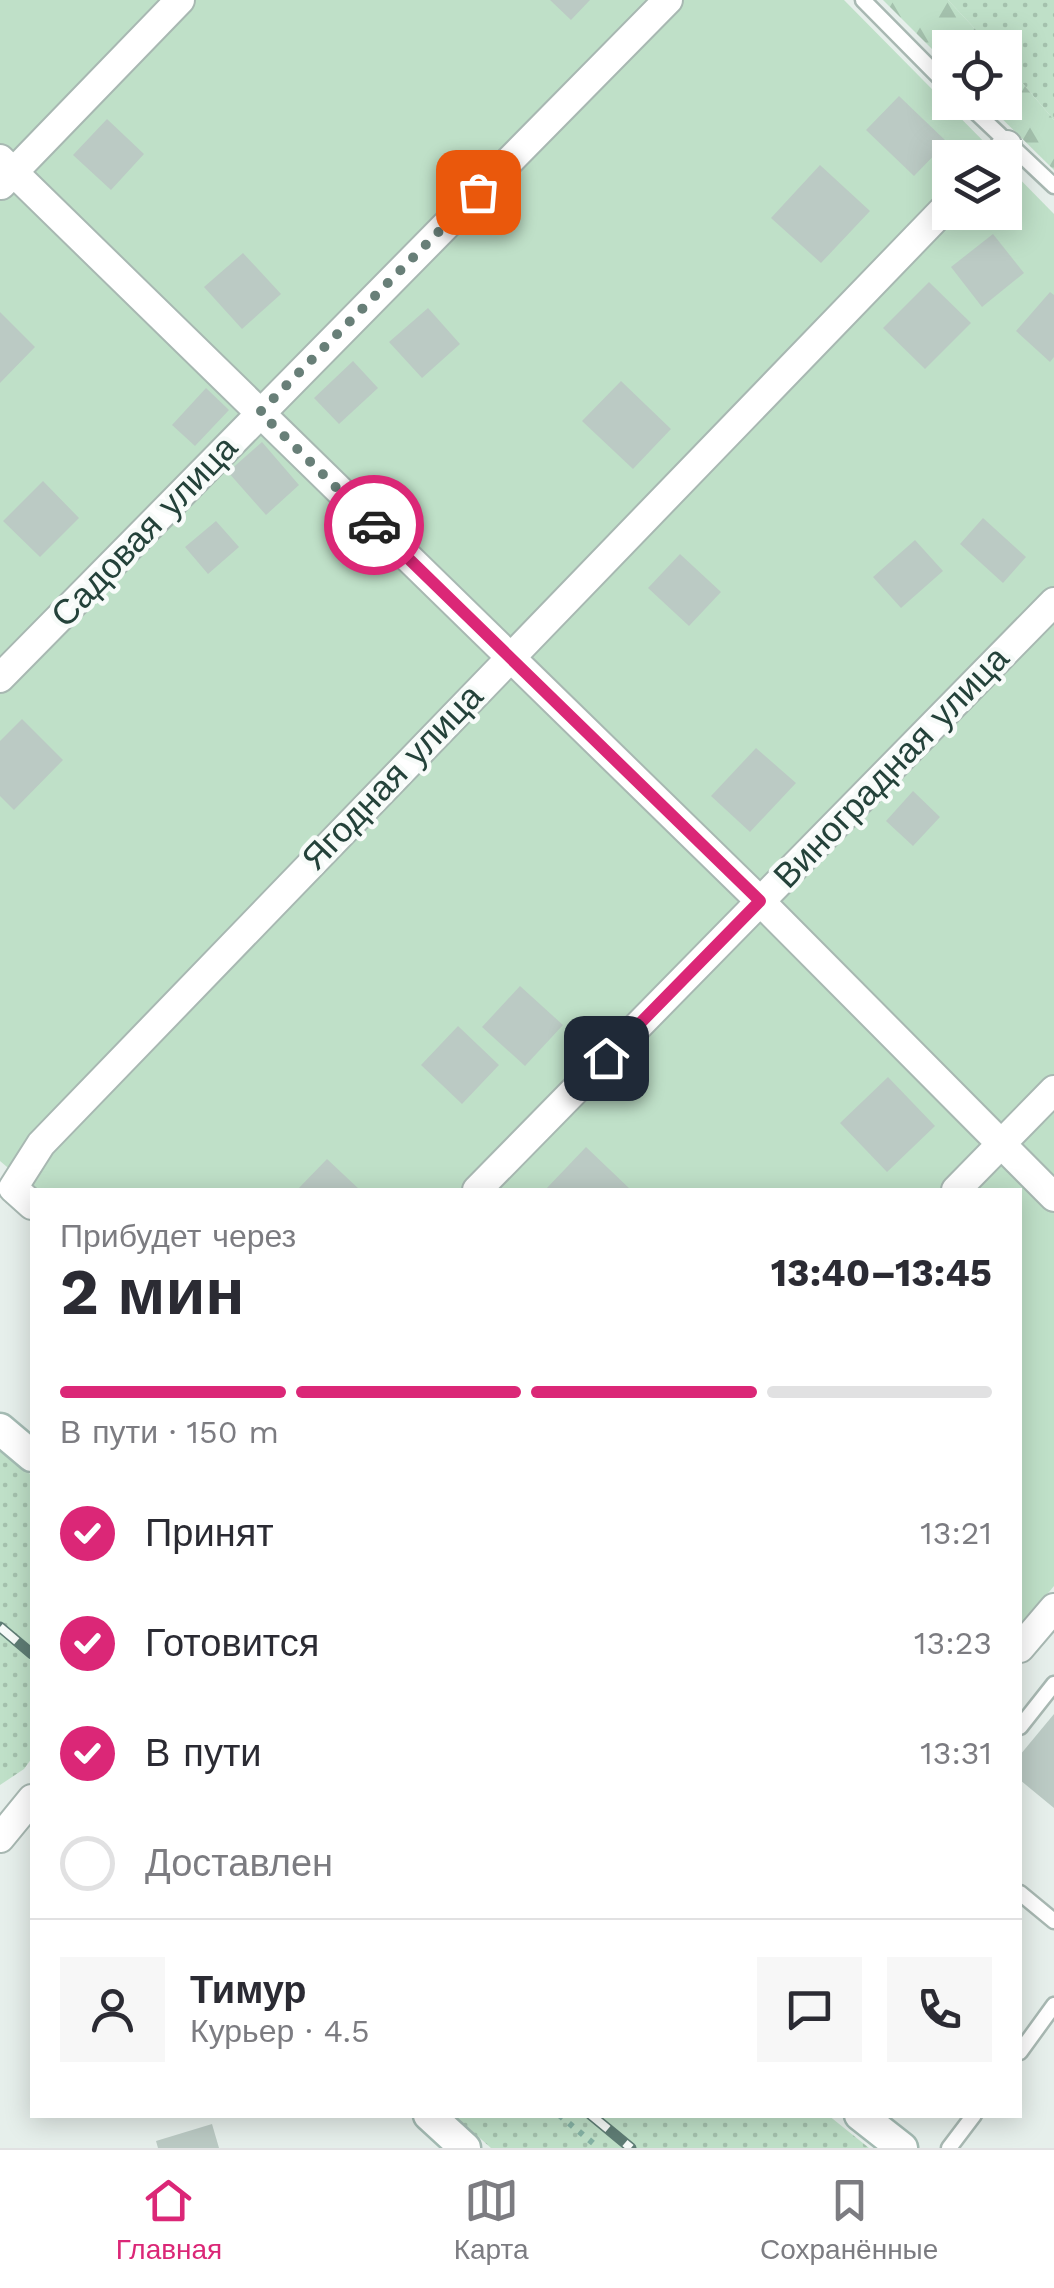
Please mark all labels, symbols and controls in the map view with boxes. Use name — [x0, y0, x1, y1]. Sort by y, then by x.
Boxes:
map controls — [932, 30, 1022, 230]
button: locate — [932, 30, 1022, 120]
button: layers — [932, 140, 1022, 230]
pin — [436, 150, 521, 235]
icon: bag — [451, 165, 506, 220]
street label: Садовая улица — [42, 426, 246, 635]
courier — [324, 475, 424, 575]
icon: car — [347, 498, 402, 553]
street label: Виноградная улица — [765, 637, 1018, 897]
street label: Ягодная улица — [293, 675, 492, 879]
pin — [564, 1016, 649, 1101]
icon: home — [579, 1031, 634, 1086]
text: Прибудет через — [60, 1217, 296, 1255]
text: 13:40–13:45 — [771, 1251, 992, 1295]
text: 2 мин — [60, 1254, 245, 1330]
text: В пути · 150 m — [60, 1413, 279, 1451]
icon: check — [60, 1506, 115, 1561]
text: Принят — [145, 1511, 274, 1555]
text: 13:21 — [920, 1514, 992, 1552]
icon: check — [60, 1616, 115, 1671]
text: Готовится — [145, 1621, 319, 1665]
text: 13:23 — [914, 1624, 992, 1662]
icon: check — [60, 1726, 115, 1781]
text: В пути — [145, 1731, 262, 1775]
text: 13:31 — [920, 1734, 992, 1772]
text: Доставлен — [145, 1841, 333, 1885]
button: person — [60, 1957, 165, 2062]
button: chat — [757, 1957, 862, 2062]
button: phone — [887, 1957, 992, 2062]
text: Тимур — [190, 1968, 307, 2012]
text: Курьер · 4.5 — [190, 2012, 370, 2050]
tab: Главная — [116, 2173, 222, 2266]
tab: Карта — [454, 2173, 529, 2266]
tab: Сохранённые — [760, 2173, 938, 2266]

